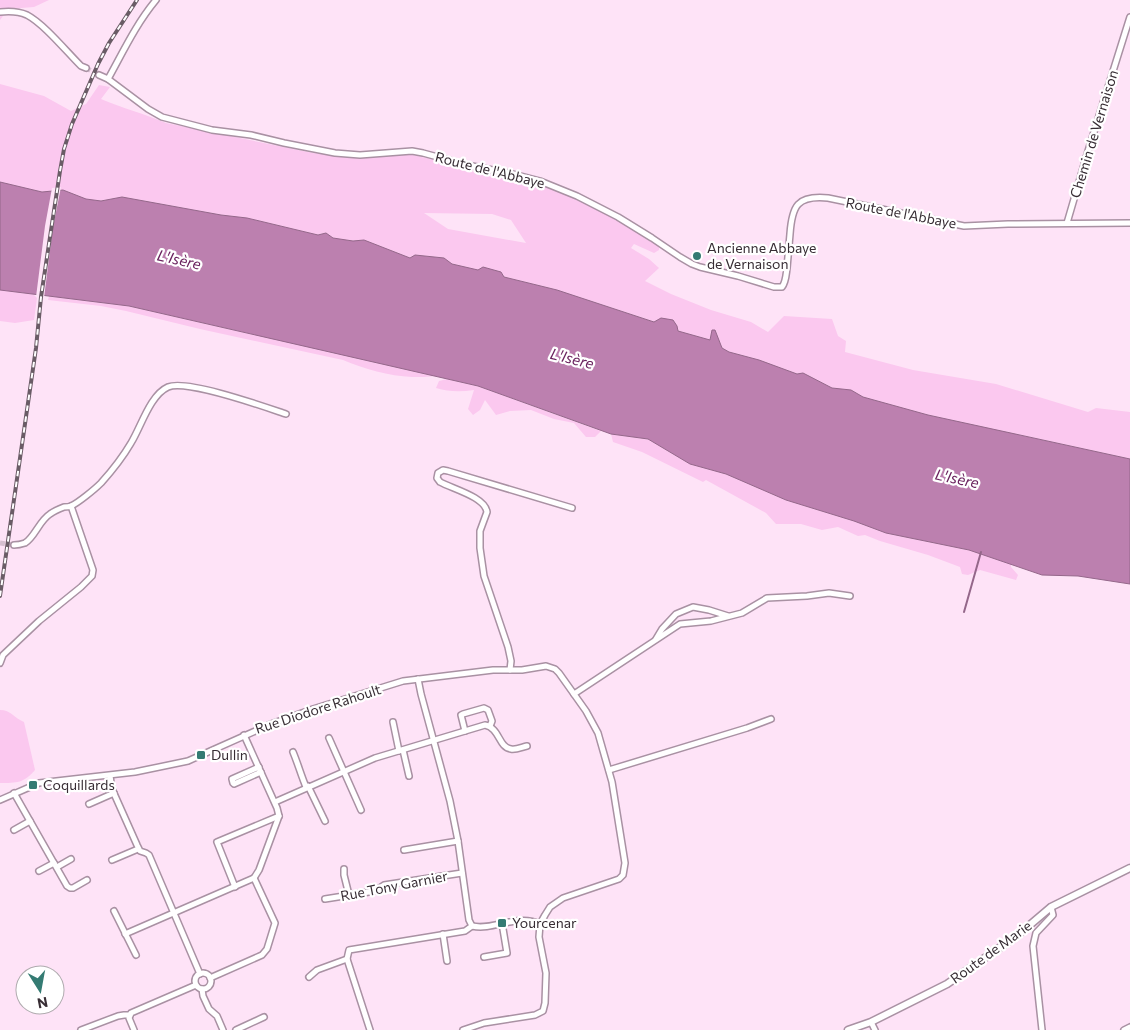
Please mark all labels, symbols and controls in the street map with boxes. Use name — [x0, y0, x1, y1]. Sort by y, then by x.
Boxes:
street label: Chemin de Vernaison — [1066, 68, 1121, 200]
street label: Route de l'Abbaye — [434, 148, 547, 191]
street label: Route de l'Abbaye — [844, 193, 958, 232]
place label: Ancienne Abbaye de Vernaison — [707, 239, 816, 272]
water label: L'Isère — [156, 245, 203, 273]
marker: Ancienne Abbaye de Vernaison — [691, 250, 703, 262]
water label: L'Isère — [549, 344, 596, 372]
water label: L'Isère — [934, 465, 981, 491]
street label: Rue Diodore Rahoult — [253, 680, 383, 737]
place label: Dullin — [211, 746, 248, 763]
marker: Dullin — [195, 749, 207, 761]
place label: Coquillards — [43, 776, 115, 793]
marker: Coquillards — [27, 779, 39, 791]
street label: Rue Tony Garnier — [339, 867, 449, 904]
place label: Yourcenar — [512, 914, 577, 931]
street label: Route de Marie — [947, 916, 1035, 987]
marker: Yourcenar — [496, 917, 508, 929]
north arrow — [15, 965, 65, 1015]
text: N — [36, 994, 49, 1013]

